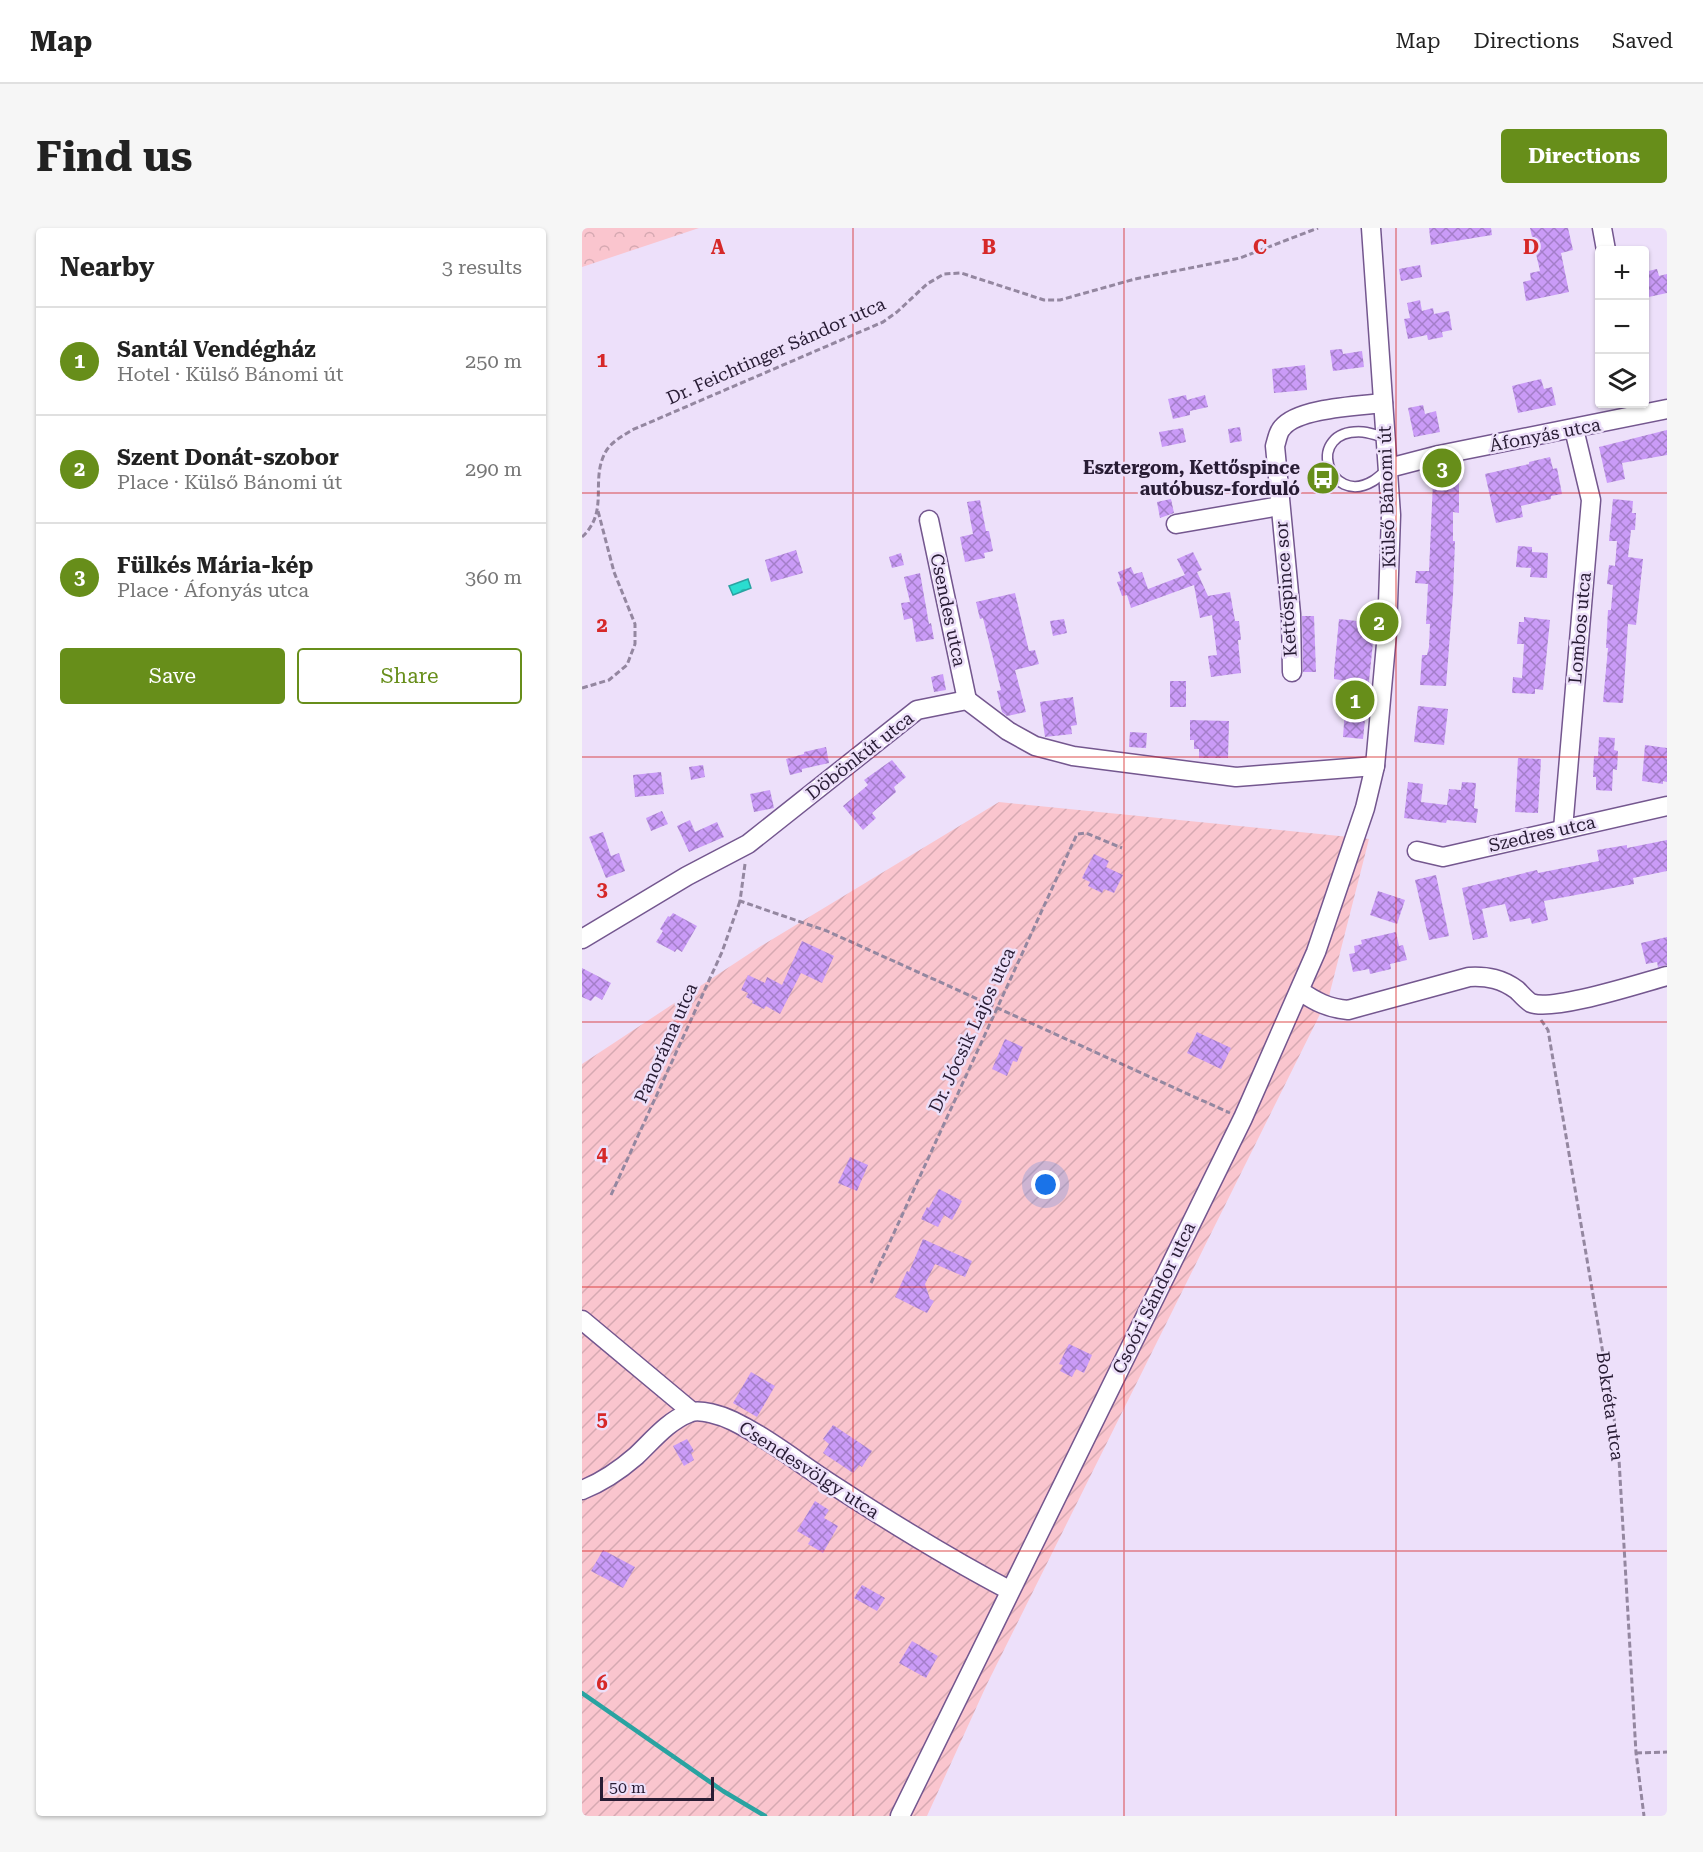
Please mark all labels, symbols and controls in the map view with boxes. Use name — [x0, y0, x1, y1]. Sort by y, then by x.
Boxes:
text: Map — [30, 25, 92, 58]
text: Map — [1396, 29, 1440, 53]
text: Directions — [1473, 29, 1579, 53]
text: Saved — [1612, 29, 1673, 53]
button: Directions — [1501, 129, 1667, 183]
text: Find us — [36, 132, 193, 181]
text: A — [711, 235, 726, 259]
text: B — [982, 235, 996, 259]
text: C — [1253, 235, 1267, 259]
text: D — [1523, 235, 1539, 259]
map controls — [1595, 246, 1649, 408]
button: + — [1595, 246, 1649, 300]
text: Nearby — [60, 252, 154, 282]
text: 3 results — [442, 255, 522, 279]
street label: Dr. Feichtinger Sándor utca — [663, 293, 889, 408]
button: − — [1595, 300, 1649, 354]
text: Santál Vendégház — [117, 337, 316, 362]
text: 1 — [596, 348, 608, 372]
text: 1 — [74, 349, 85, 373]
text: 250 m — [465, 349, 522, 373]
button: layers — [1595, 354, 1649, 408]
text: Hotel · Külső Bánomi út — [117, 362, 343, 386]
street label: Áfonyás utca — [1488, 413, 1602, 456]
street label: Külső Bánomi út — [1374, 425, 1399, 569]
text: Szent Donát-szobor — [117, 445, 339, 470]
pin: 3 — [1422, 446, 1462, 490]
text: 2 — [74, 457, 85, 481]
text: 290 m — [465, 457, 522, 481]
place label: Esztergom, Kettőspince autóbusz-forduló — [1083, 457, 1300, 499]
bus stop icon: Esztergom, Kettőspince autóbusz-forduló — [1305, 460, 1341, 496]
text: Place · Külső Bánomi út — [117, 470, 342, 494]
street label: Kettőspince sor — [1270, 520, 1301, 658]
street label: Csendes utca — [926, 551, 971, 669]
text: Fülkés Mária-kép — [117, 553, 313, 578]
text: 3 — [74, 565, 85, 589]
text: 360 m — [465, 565, 522, 589]
street label: Lombos utca — [1564, 571, 1595, 685]
text: Place · Áfonyás utca — [117, 578, 309, 602]
pin: 2 — [1360, 600, 1398, 644]
text: 2 — [596, 613, 608, 637]
button: Save — [60, 648, 285, 704]
button: Share — [297, 648, 522, 704]
pin: 1 — [1336, 678, 1374, 722]
street label: Döbönkút utca — [802, 707, 918, 804]
street label: Szedres utca — [1486, 811, 1598, 856]
text: 3 — [596, 877, 608, 901]
street label: Dr. Jócsik Lajos utca — [924, 944, 1019, 1115]
street label: Panoráma utca — [630, 979, 701, 1106]
text: 4 — [596, 1142, 608, 1166]
your location — [1031, 1170, 1060, 1199]
street label: Csoóri Sándor utca — [1108, 1218, 1200, 1377]
street label: Bokréta utca — [1592, 1350, 1629, 1462]
text: 5 — [596, 1407, 608, 1431]
street label: Csendesvölgy utca — [735, 1416, 883, 1523]
text: 6 — [596, 1671, 608, 1695]
scale bar — [600, 1774, 714, 1802]
text: 50 m — [609, 1778, 646, 1797]

